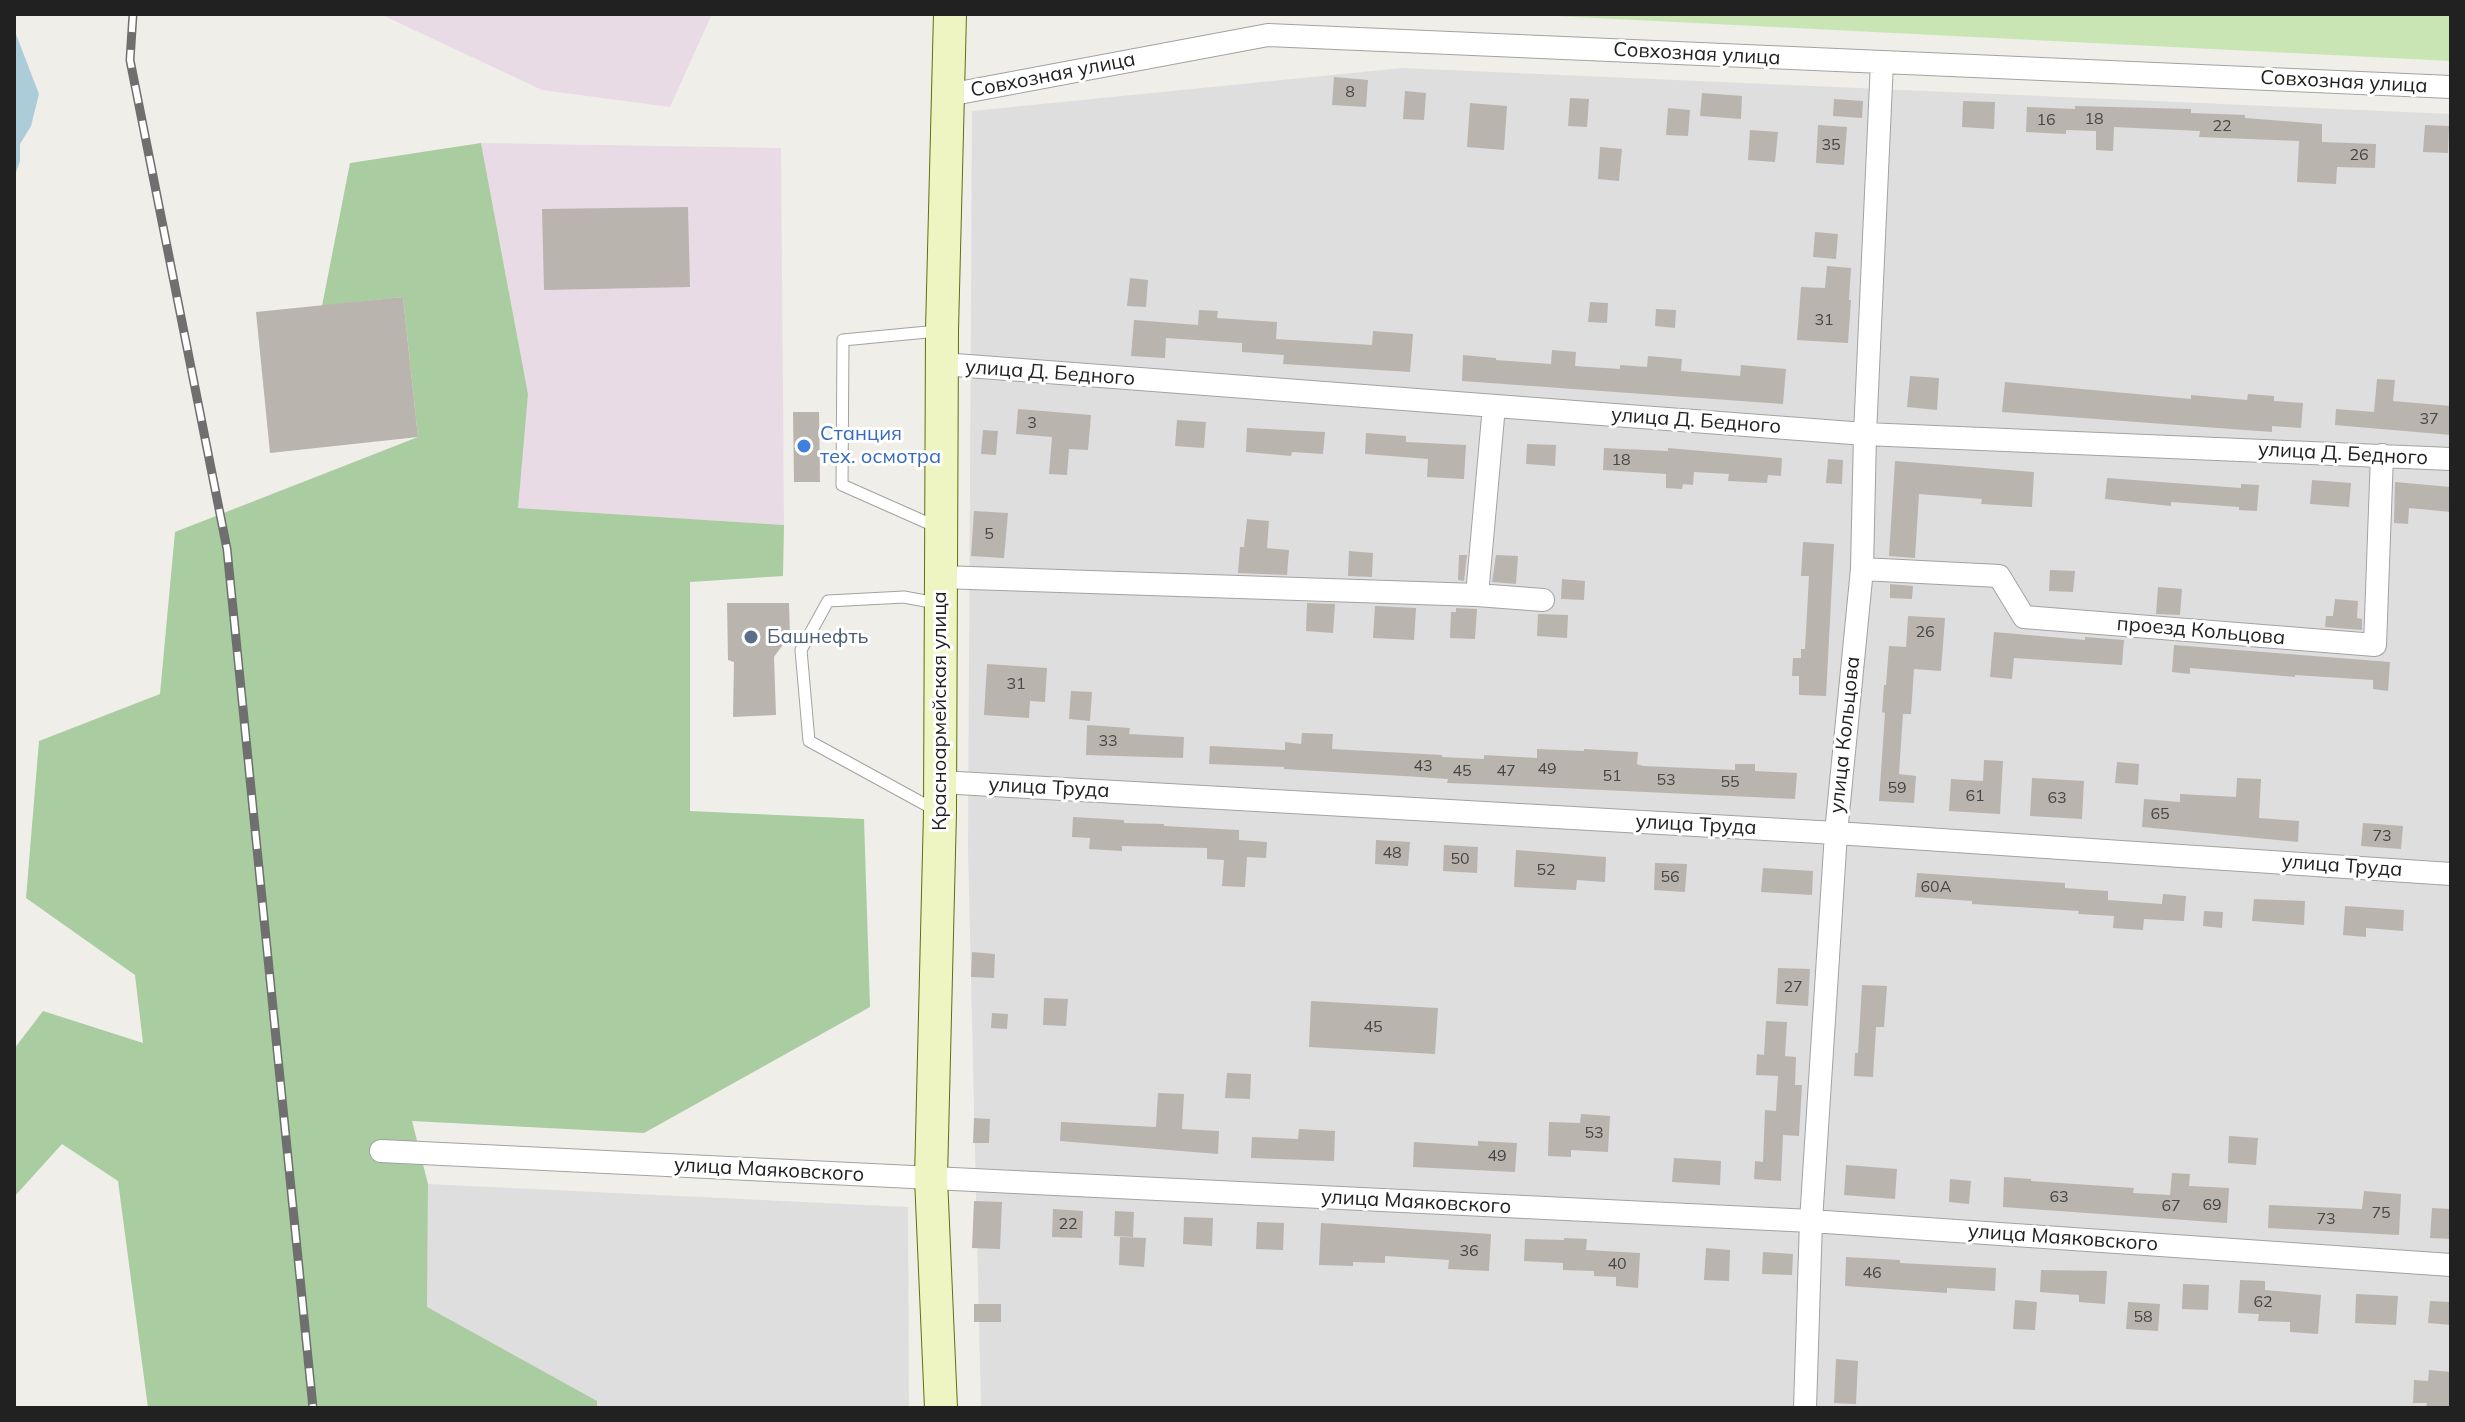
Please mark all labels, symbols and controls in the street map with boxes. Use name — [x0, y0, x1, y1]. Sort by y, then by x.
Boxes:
street label: Совхозная улица — [1613, 38, 1781, 70]
street label: Совхозная улица — [969, 47, 1137, 103]
street label: Совхозная улица — [2260, 66, 2428, 98]
house number: 8 — [1345, 82, 1355, 102]
house number: 18 — [2084, 109, 2104, 129]
house number: 16 — [2036, 110, 2056, 130]
house number: 22 — [2212, 116, 2232, 136]
house number: 35 — [1821, 135, 1841, 155]
house number: 26 — [2349, 145, 2369, 165]
house number: 31 — [1814, 310, 1834, 330]
street label: улица Д. Бедного — [964, 355, 1136, 391]
street label: улица Д. Бедного — [1610, 403, 1782, 439]
house number: 37 — [2419, 409, 2439, 429]
house number: 3 — [1027, 413, 1037, 433]
place label: Станция тех. осмотра — [820, 422, 941, 469]
marker: Станция тех. осмотра — [795, 437, 813, 455]
street label: улица Д. Бедного — [2257, 438, 2429, 470]
house number: 18 — [1611, 450, 1631, 470]
house number: 5 — [984, 524, 994, 544]
street label: Красноармейская улица — [928, 591, 952, 831]
street label: проезд Кольцова — [2116, 612, 2286, 650]
house number: 26 — [1915, 622, 1935, 642]
place label: Башнефть — [767, 625, 869, 649]
marker: Башнефть — [742, 628, 760, 646]
street label: улица Кольцова — [1825, 655, 1865, 815]
house number: 31 — [1006, 674, 1026, 694]
house number: 33 — [1098, 731, 1118, 751]
house number: 43 — [1413, 756, 1433, 776]
house number: 49 — [1537, 759, 1557, 779]
house number: 45 — [1452, 761, 1472, 781]
house number: 47 — [1496, 761, 1516, 781]
house number: 51 — [1602, 766, 1622, 786]
house number: 53 — [1656, 770, 1676, 790]
house number: 55 — [1720, 772, 1740, 792]
street label: улица Труда — [988, 773, 1110, 803]
house number: 59 — [1887, 778, 1907, 798]
house number: 61 — [1965, 786, 1985, 806]
house number: 63 — [2047, 788, 2067, 808]
house number: 65 — [2150, 804, 2170, 824]
street label: улица Труда — [1635, 810, 1757, 840]
house number: 73 — [2372, 826, 2392, 846]
house number: 48 — [1382, 843, 1402, 863]
house number: 50 — [1450, 849, 1470, 869]
street label: улица Труда — [2281, 850, 2403, 882]
house number: 52 — [1536, 860, 1556, 880]
house number: 56 — [1660, 867, 1680, 887]
house number: 60А — [1921, 877, 1951, 897]
house number: 27 — [1783, 977, 1803, 997]
house number: 45 — [1363, 1017, 1383, 1037]
house number: 53 — [1584, 1123, 1604, 1143]
house number: 49 — [1487, 1146, 1507, 1166]
street label: улица Маяковского — [673, 1153, 865, 1187]
street label: улица Маяковского — [1320, 1185, 1512, 1219]
house number: 63 — [2049, 1187, 2069, 1207]
house number: 69 — [2202, 1195, 2222, 1215]
house number: 67 — [2161, 1196, 2181, 1216]
house number: 75 — [2371, 1203, 2391, 1223]
house number: 73 — [2316, 1209, 2336, 1229]
house number: 22 — [1058, 1214, 1078, 1234]
street label: улица Маяковского — [1967, 1219, 2159, 1257]
house number: 36 — [1459, 1241, 1479, 1261]
house number: 40 — [1607, 1254, 1627, 1274]
house number: 46 — [1862, 1263, 1882, 1283]
house number: 62 — [2253, 1292, 2273, 1312]
house number: 58 — [2133, 1307, 2153, 1327]

